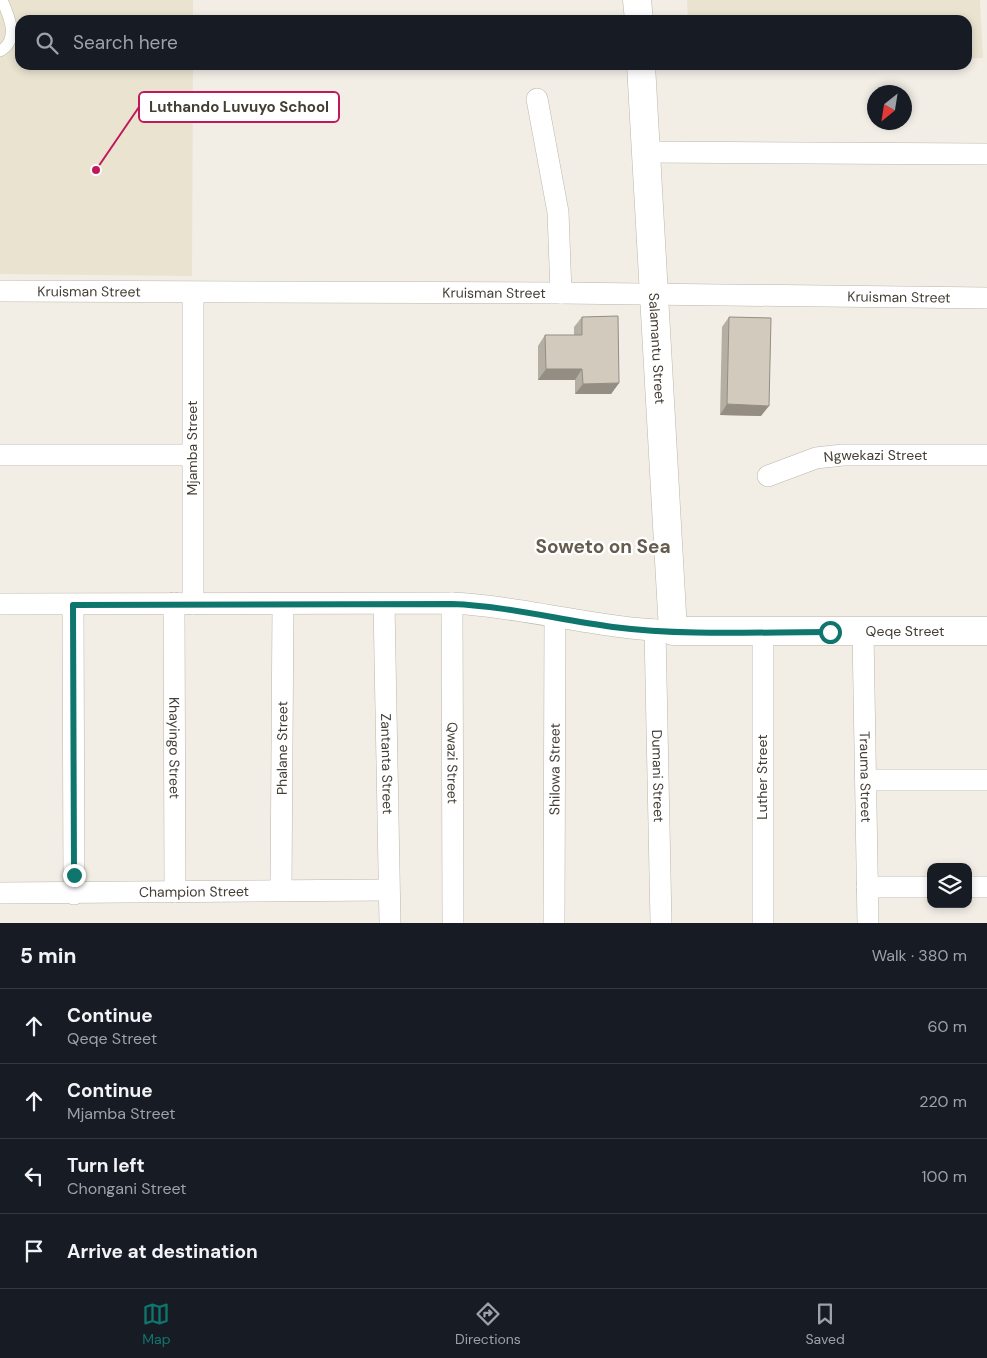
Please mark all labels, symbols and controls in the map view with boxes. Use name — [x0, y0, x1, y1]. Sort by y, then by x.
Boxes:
search box — [15, 15, 972, 70]
icon: search — [33, 29, 61, 57]
text: Search here — [73, 30, 178, 55]
north arrow — [867, 85, 912, 130]
callout: Luthando Luvuyo School — [139, 92, 339, 122]
text: Luthando Luvuyo School — [149, 97, 329, 117]
street label: Kruisman Street — [37, 282, 141, 301]
street label: Kruisman Street — [442, 284, 546, 302]
street label: Kruisman Street — [847, 287, 951, 307]
street label: Salamantu Street — [645, 292, 669, 405]
street label: Mjamba Street — [183, 400, 201, 496]
street label: Ngwekazi Street — [823, 446, 927, 466]
district label: Soweto on Sea — [535, 534, 671, 559]
route start — [819, 621, 842, 644]
street label: Qeqe Street — [866, 622, 945, 640]
street label: Khayingo Street — [165, 697, 184, 799]
street label: Phalane Street — [273, 701, 291, 795]
street label: Zantanta Street — [377, 713, 397, 815]
street label: Qwazi Street — [443, 722, 462, 804]
street label: Shilowa Street — [545, 723, 564, 815]
street label: Dumani Street — [648, 729, 668, 822]
street label: Trauma Street — [856, 731, 875, 823]
street label: Luther Street — [753, 734, 771, 820]
map controls — [927, 863, 972, 908]
button: layers — [927, 863, 972, 908]
route end — [63, 864, 86, 887]
street label: Champion Street — [139, 882, 249, 901]
text: 5 min — [20, 942, 76, 970]
text: Walk · 380 m — [872, 945, 967, 966]
text: Continue — [67, 1003, 153, 1028]
icon: ahead — [20, 1012, 48, 1040]
text: 60 m — [927, 1016, 967, 1037]
text: Qeqe Street — [67, 1028, 157, 1049]
text: Continue — [67, 1078, 153, 1103]
icon: ahead — [20, 1087, 48, 1115]
text: 220 m — [919, 1091, 967, 1112]
text: Mjamba Street — [67, 1103, 176, 1124]
text: Turn left — [67, 1153, 145, 1178]
icon: left — [20, 1162, 48, 1190]
text: 100 m — [922, 1166, 967, 1187]
text: Chongani Street — [67, 1178, 187, 1199]
icon: arrive — [20, 1237, 48, 1265]
text: Arrive at destination — [67, 1239, 258, 1264]
tab: Map — [142, 1300, 170, 1348]
tab: Directions — [455, 1300, 521, 1348]
tab: Saved — [805, 1300, 845, 1348]

